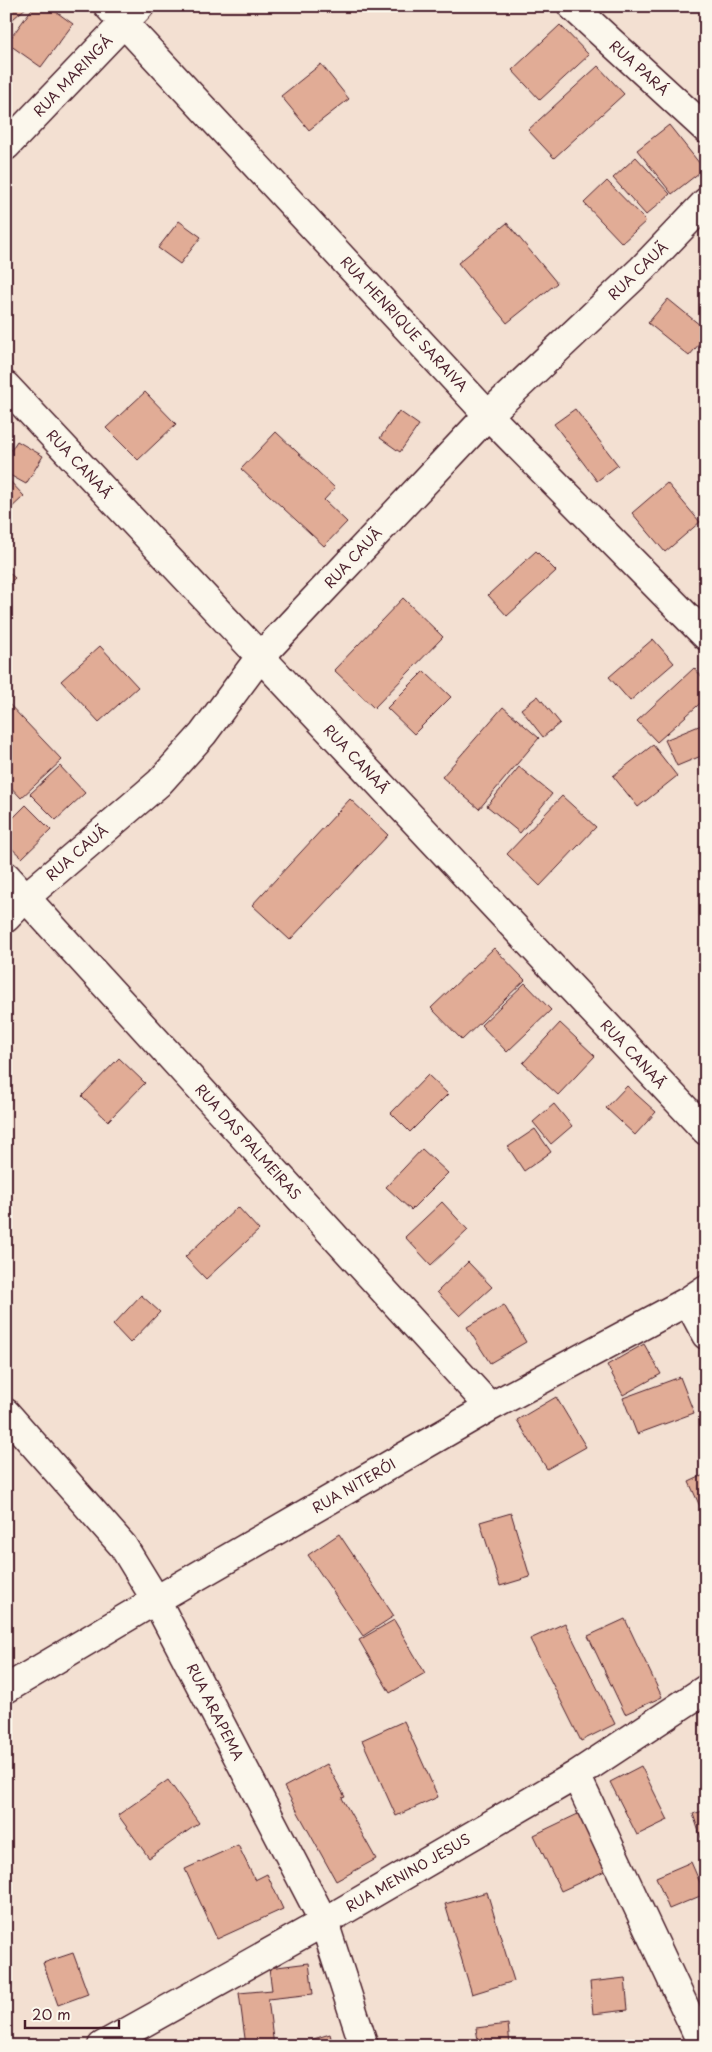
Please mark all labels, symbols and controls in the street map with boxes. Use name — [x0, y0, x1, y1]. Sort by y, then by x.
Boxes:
street label: RUA MARINGÁ — [28, 30, 117, 121]
street label: RUA PARÁ — [605, 35, 674, 100]
street label: RUA CAUÃ — [603, 236, 673, 305]
street label: RUA HENRIQUE SARAIVA — [336, 251, 473, 396]
street label: RUA CANAÃ — [42, 425, 117, 503]
street label: RUA CAUÃ — [319, 522, 387, 593]
street label: RUA CANAÃ — [319, 720, 394, 798]
street label: RUA CAUÃ — [41, 819, 113, 886]
street label: RUA CANAÃ — [596, 1015, 671, 1093]
street label: RUA DAS PALMEIRAS — [191, 1079, 306, 1204]
street label: RUA NITERÓI — [308, 1453, 399, 1518]
street label: RUA ARAPEMA — [182, 1659, 249, 1764]
street label: RUA MENINO JESUS — [341, 1828, 474, 1917]
scale bar — [25, 1997, 119, 2029]
text: 20 m — [32, 2002, 71, 2025]

